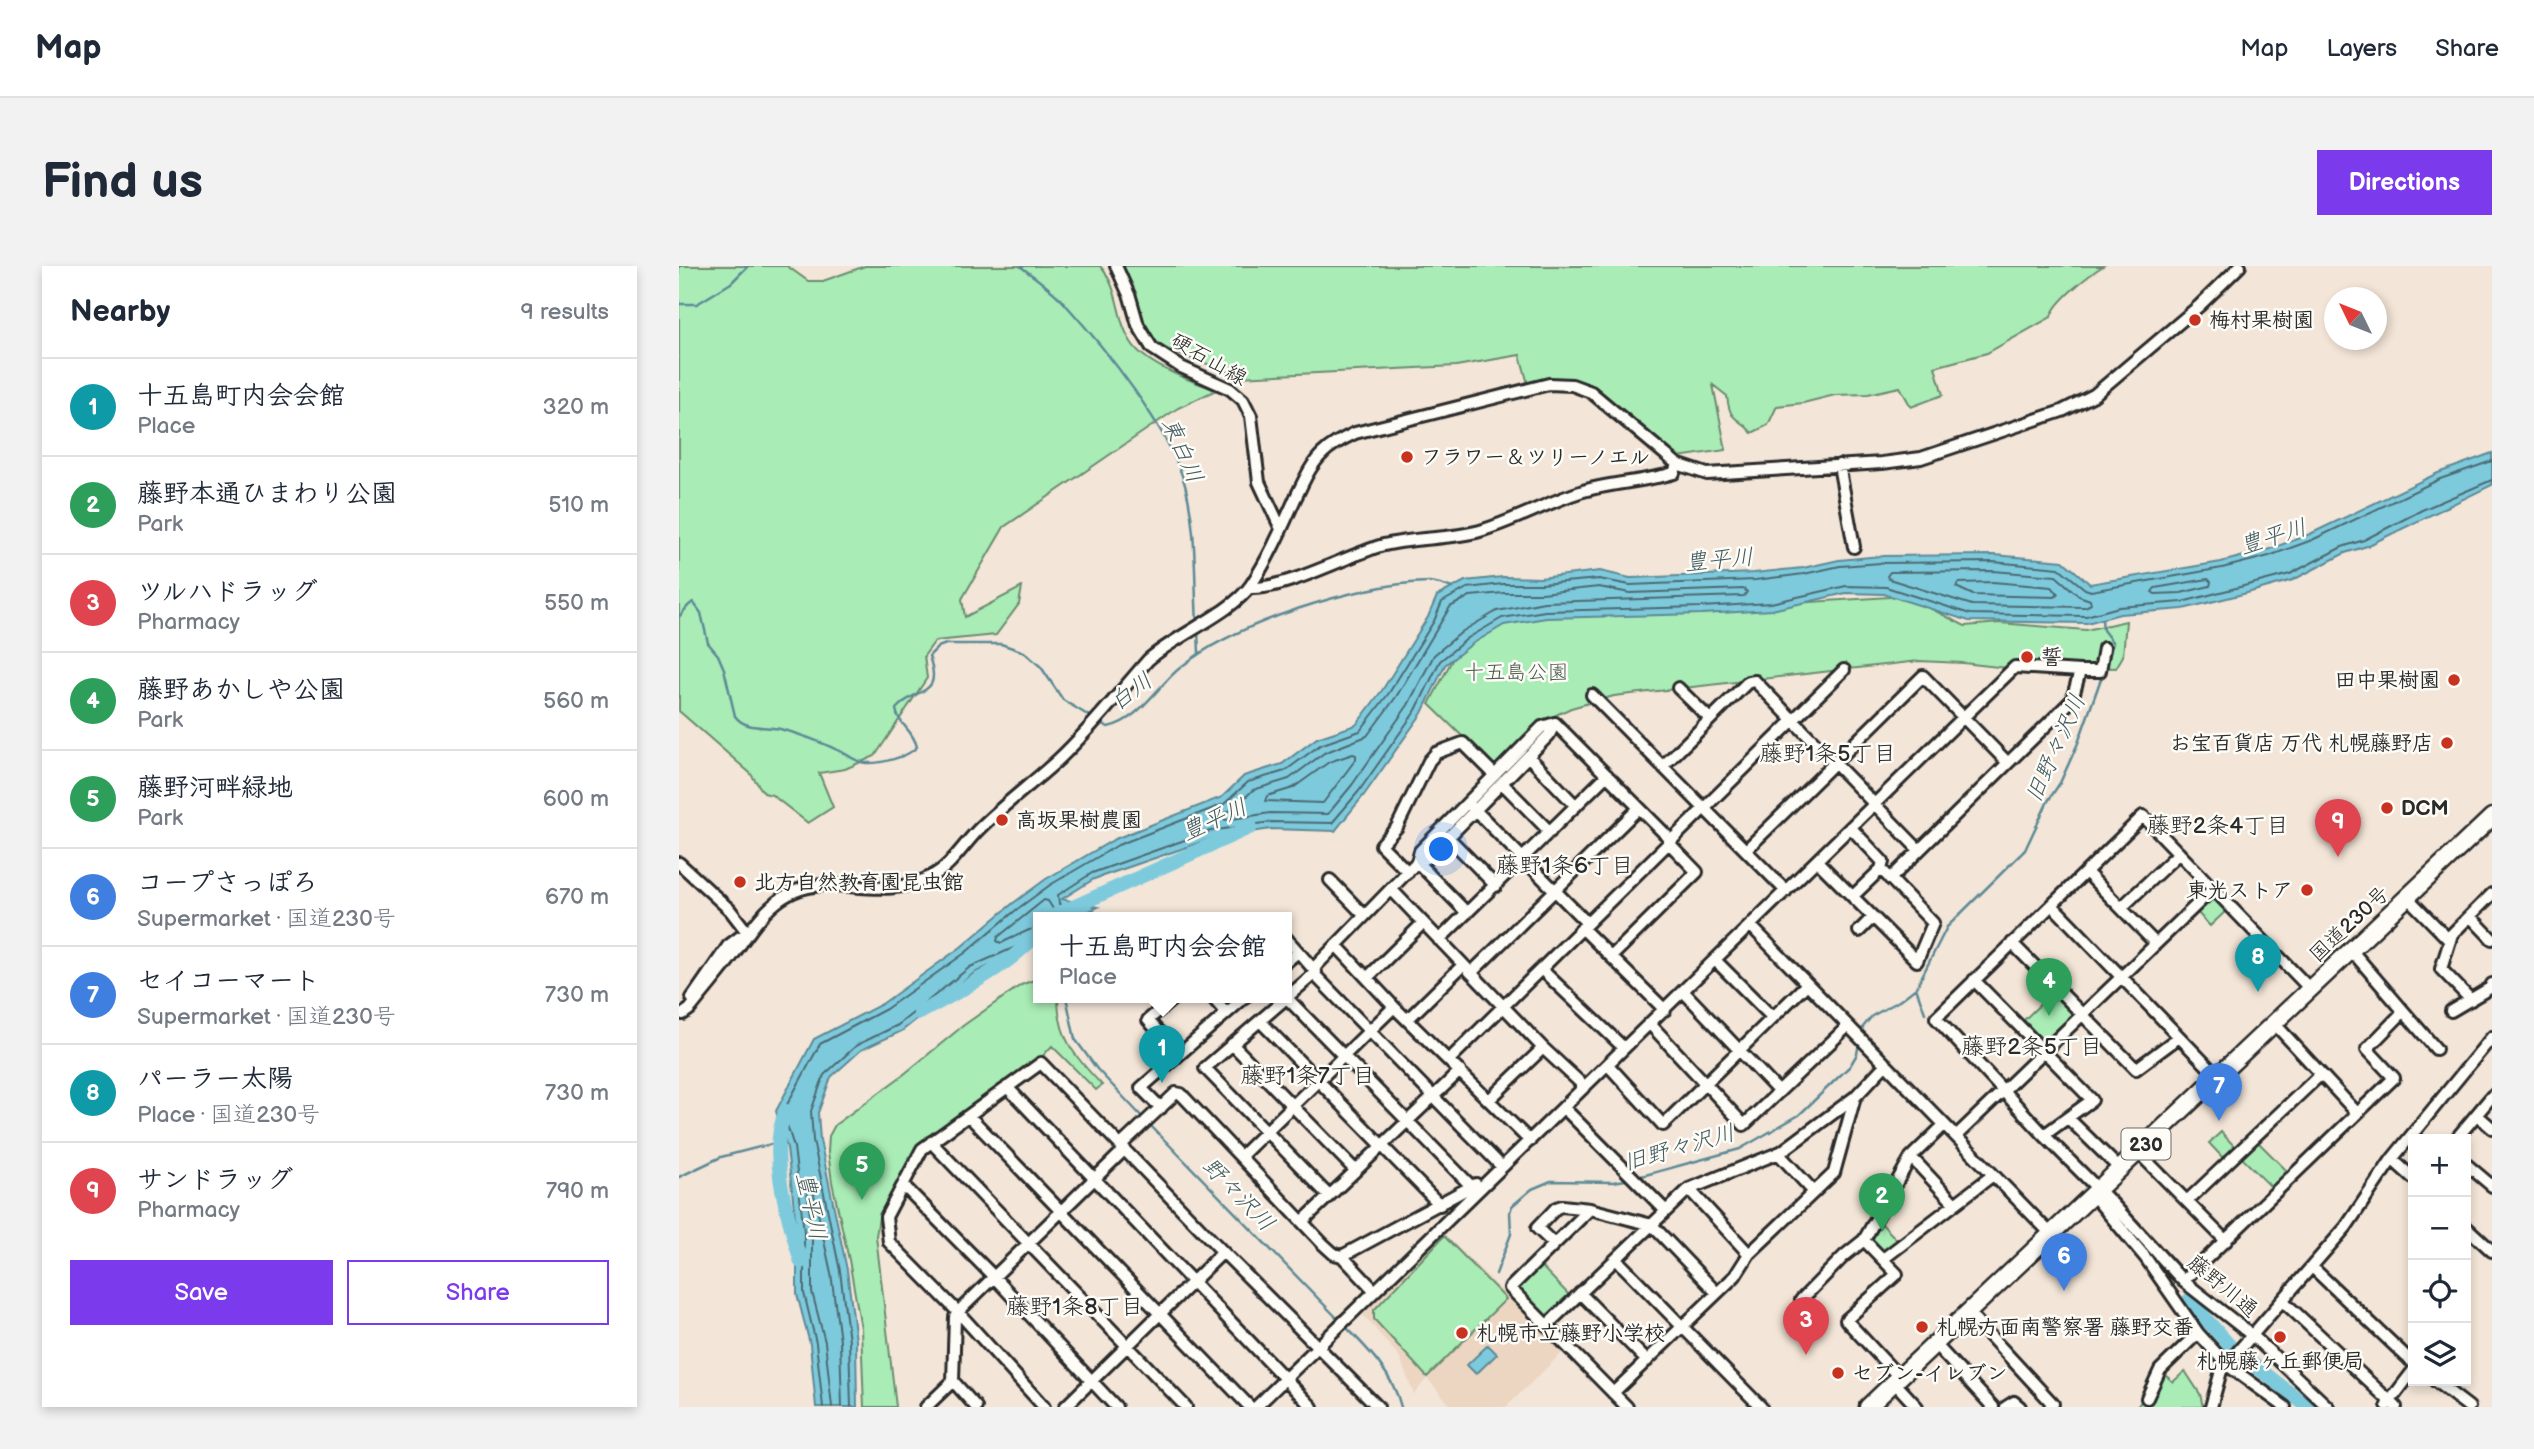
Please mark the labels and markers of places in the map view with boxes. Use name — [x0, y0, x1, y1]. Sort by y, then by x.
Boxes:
place label: 梅村果樹園 — [2209, 308, 2314, 333]
marker: 梅村果樹園 — [2187, 312, 2203, 328]
place label: フラワー＆ツリーノエル — [1421, 445, 1650, 470]
marker: フラワー＆ツリーノエル — [1399, 449, 1415, 465]
place label: 誓 — [2041, 645, 2062, 670]
marker: 誓 — [2019, 649, 2035, 665]
place label: 田中果樹園 — [2335, 668, 2440, 693]
marker: 田中果樹園 — [2446, 672, 2462, 688]
place label: お宝百貨店 万代 札幌藤野店 — [2170, 731, 2433, 756]
marker: お宝百貨店 万代 札幌藤野店 — [2439, 735, 2455, 751]
place label: DCM — [2401, 796, 2449, 821]
pin: 9 — [2315, 799, 2361, 857]
marker: DCM — [2379, 800, 2395, 816]
place label: 高坂果樹農園 — [1016, 808, 1142, 833]
marker: 高坂果樹農園 — [994, 812, 1010, 828]
place label: 北方自然教育園昆虫館 — [754, 870, 964, 895]
marker: 北方自然教育園昆虫館 — [732, 874, 748, 890]
place label: 東光ストア — [2186, 878, 2293, 903]
marker: 東光ストア — [2299, 882, 2315, 898]
pin: 8 — [2235, 934, 2281, 992]
pin: 4 — [2026, 958, 2072, 1016]
pin: 1 — [1139, 1025, 1185, 1083]
pin: 7 — [2196, 1063, 2242, 1121]
pin: 5 — [839, 1142, 885, 1200]
pin: 2 — [1859, 1173, 1905, 1231]
pin: 6 — [2041, 1233, 2087, 1291]
pin: 3 — [1783, 1297, 1829, 1355]
place label: 札幌方面南警察署 藤野交番 — [1936, 1315, 2194, 1340]
marker: 札幌方面南警察署 藤野交番 — [1914, 1319, 1930, 1335]
place label: 札幌市立藤野小学校 — [1476, 1321, 1665, 1346]
marker: 札幌市立藤野小学校 — [1454, 1325, 1470, 1341]
marker: 札幌藤ヶ丘郵便局 — [2272, 1329, 2288, 1345]
place label: 札幌藤ヶ丘郵便局 — [2196, 1349, 2364, 1374]
place label: セブン-イレブン — [1852, 1361, 2008, 1386]
marker: セブン-イレブン — [1830, 1365, 1846, 1381]

